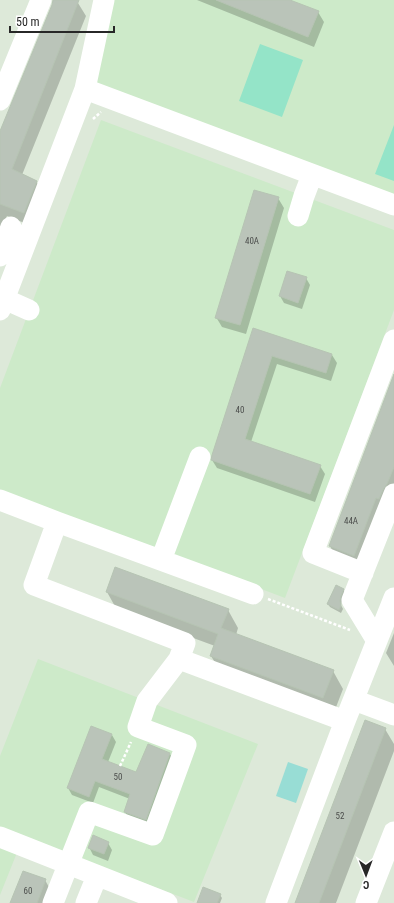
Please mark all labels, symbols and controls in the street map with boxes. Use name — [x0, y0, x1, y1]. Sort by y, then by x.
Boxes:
scale bar — [10, 8, 114, 34]
text: 50 m — [16, 15, 40, 29]
house number: 40А — [245, 236, 259, 246]
house number: 40 — [236, 405, 244, 415]
house number: 44А — [344, 516, 358, 526]
house number: 50 — [114, 772, 122, 782]
house number: 52 — [336, 811, 345, 821]
north arrow — [346, 855, 386, 895]
text: С — [363, 878, 369, 891]
house number: 60 — [24, 886, 32, 896]

